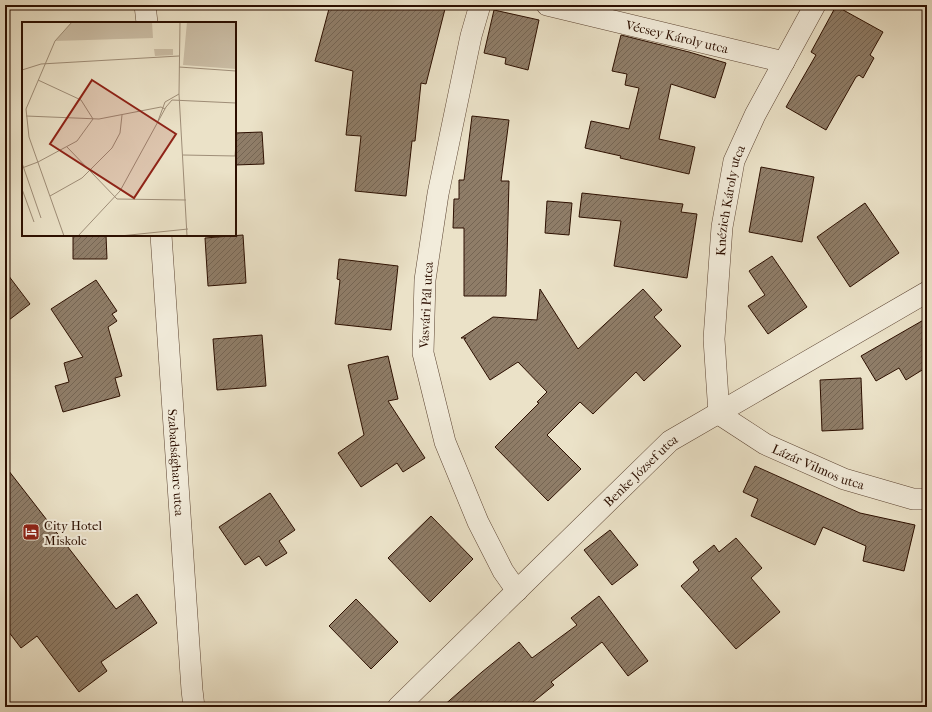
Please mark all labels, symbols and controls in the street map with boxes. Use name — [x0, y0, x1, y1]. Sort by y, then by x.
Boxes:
street label: Vécsey Károly utca — [623, 17, 731, 56]
inset map — [22, 22, 236, 236]
street label: Knézich Károly utca — [712, 142, 748, 256]
street label: Vasvári Pál utca — [416, 260, 436, 350]
street label: Szabadságharc utca — [165, 408, 188, 517]
street label: Benke József utca — [600, 430, 681, 509]
street label: Lázár Vilmos utca — [770, 441, 867, 492]
place label: City Hotel Miskolc — [44, 518, 102, 548]
hotel icon: City Hotel Miskolc — [21, 522, 41, 542]

